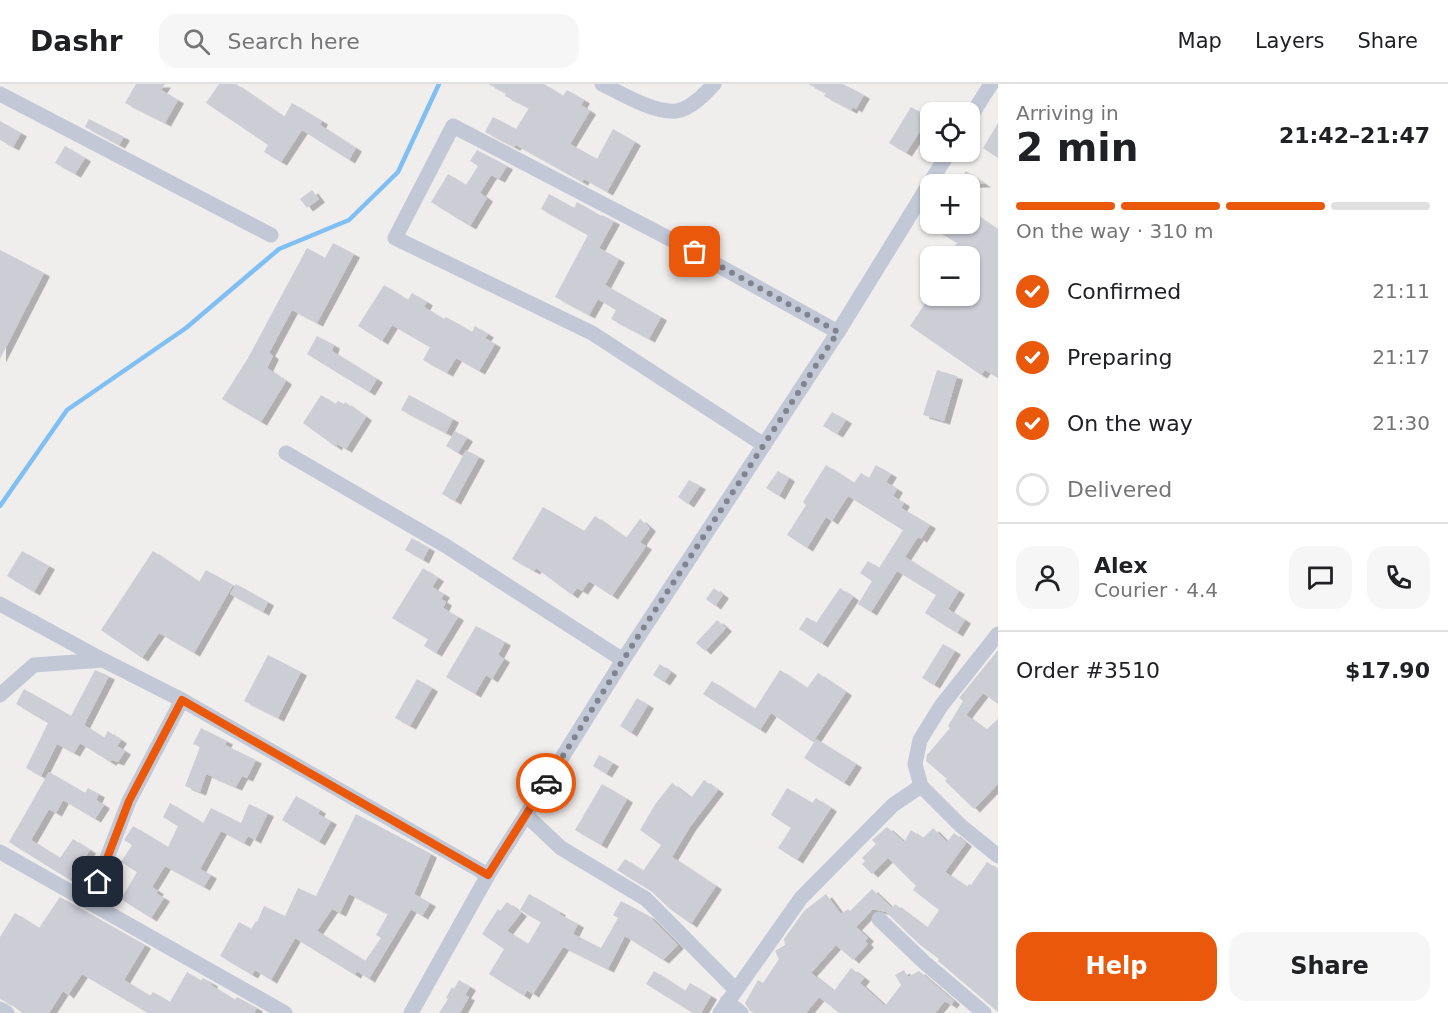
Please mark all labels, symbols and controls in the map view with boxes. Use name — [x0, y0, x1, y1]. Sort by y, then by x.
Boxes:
search box — [159, 14, 579, 68]
text: Dashr — [30, 25, 123, 58]
icon: search — [180, 25, 213, 58]
text: Search here — [228, 29, 360, 54]
text: Map — [1178, 29, 1222, 53]
text: Layers — [1255, 29, 1324, 53]
text: Share — [1357, 29, 1418, 53]
text: Arriving in — [1016, 101, 1119, 125]
map controls — [920, 102, 980, 306]
button: locate — [920, 102, 980, 162]
text: 21:42–21:47 — [1279, 123, 1430, 148]
text: 2 min — [1016, 125, 1138, 170]
button: + — [920, 174, 980, 234]
text: On the way · 310 m — [1016, 219, 1214, 243]
pin — [669, 226, 720, 277]
icon: bag — [678, 235, 711, 268]
button: − — [920, 246, 980, 306]
icon: check — [1016, 275, 1049, 308]
text: Confirmed — [1067, 279, 1181, 304]
text: 21:11 — [1372, 279, 1430, 303]
icon: check — [1016, 341, 1049, 374]
text: Preparing — [1067, 345, 1173, 370]
text: 21:17 — [1372, 345, 1430, 369]
icon: check — [1016, 407, 1049, 440]
text: On the way — [1067, 411, 1193, 436]
text: 21:30 — [1372, 411, 1430, 435]
text: Delivered — [1067, 477, 1172, 502]
button: person — [1016, 546, 1079, 609]
button: chat — [1289, 546, 1352, 609]
button: phone — [1367, 546, 1430, 609]
text: Alex — [1094, 553, 1148, 578]
text: Courier · 4.4 — [1094, 578, 1218, 602]
text: Order #3510 — [1016, 658, 1160, 683]
text: $17.90 — [1345, 658, 1430, 683]
courier — [516, 753, 576, 813]
icon: car — [530, 767, 563, 800]
pin — [72, 856, 123, 907]
icon: home — [81, 865, 114, 898]
button: Help — [1016, 932, 1217, 1001]
button: Share — [1229, 932, 1430, 1001]

